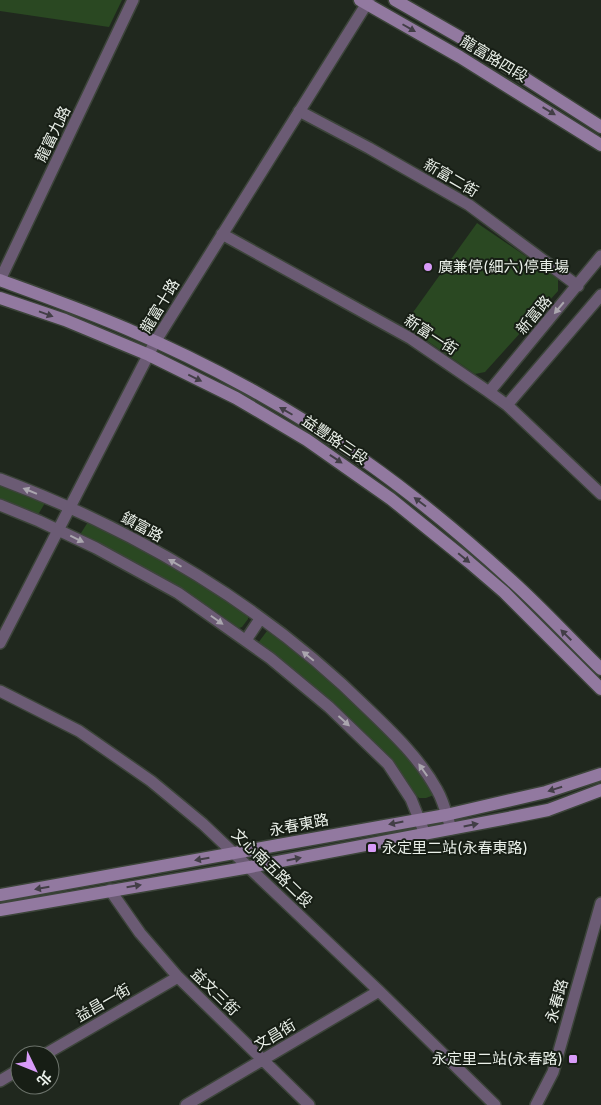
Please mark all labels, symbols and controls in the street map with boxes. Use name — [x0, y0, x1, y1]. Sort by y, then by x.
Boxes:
one-way arrow — [402, 24, 417, 32]
street label: 龍富路四段 — [457, 31, 531, 86]
street label: 龍富九路 — [31, 103, 74, 165]
one-way arrow — [542, 107, 555, 116]
street label: 新富二街 — [421, 154, 482, 201]
place label: 廣兼停(細六)停車場 — [438, 257, 569, 276]
marker: 廣兼停(細六)停車場 — [422, 261, 434, 273]
street label: 龍富十路 — [136, 275, 183, 336]
street label: 新富路 — [512, 291, 555, 338]
one-way arrow — [554, 301, 565, 314]
one-way arrow — [39, 310, 54, 318]
street label: 新富一街 — [401, 310, 462, 359]
one-way arrow — [188, 374, 203, 382]
one-way arrow — [279, 406, 292, 415]
street label: 益豐路三段 — [299, 411, 372, 468]
one-way arrow — [329, 454, 343, 464]
one-way arrow — [23, 486, 37, 494]
one-way arrow — [414, 497, 427, 508]
street label: 鎮富路 — [118, 507, 167, 546]
one-way arrow — [70, 535, 84, 543]
one-way arrow — [458, 553, 471, 564]
one-way arrow — [168, 558, 182, 567]
one-way arrow — [210, 615, 224, 625]
one-way arrow — [560, 629, 572, 641]
one-way arrow — [302, 650, 315, 661]
one-way arrow — [338, 715, 350, 727]
one-way arrow — [418, 763, 428, 776]
one-way arrow — [547, 786, 562, 793]
street label: 永春東路 — [268, 809, 330, 840]
one-way arrow — [388, 820, 404, 828]
one-way arrow — [464, 821, 480, 829]
street label: 文心南五路二段 — [228, 824, 317, 911]
place label: 永定里二站(永春東路) — [382, 838, 528, 857]
marker: 永定里二站(永春東路) — [366, 842, 378, 854]
one-way arrow — [287, 855, 302, 863]
one-way arrow — [193, 856, 209, 864]
one-way arrow — [127, 882, 143, 890]
one-way arrow — [34, 884, 50, 892]
street label: 益文三街 — [187, 964, 244, 1019]
street label: 永春路 — [541, 977, 572, 1025]
street label: 益昌一街 — [72, 979, 133, 1026]
street label: 文昌街 — [251, 1015, 299, 1054]
north arrow — [10, 1045, 60, 1095]
place label: 永定里二站(永春路) — [432, 1049, 563, 1068]
marker: 永定里二站(永春路) — [567, 1053, 579, 1065]
text: 北 — [34, 1068, 56, 1090]

